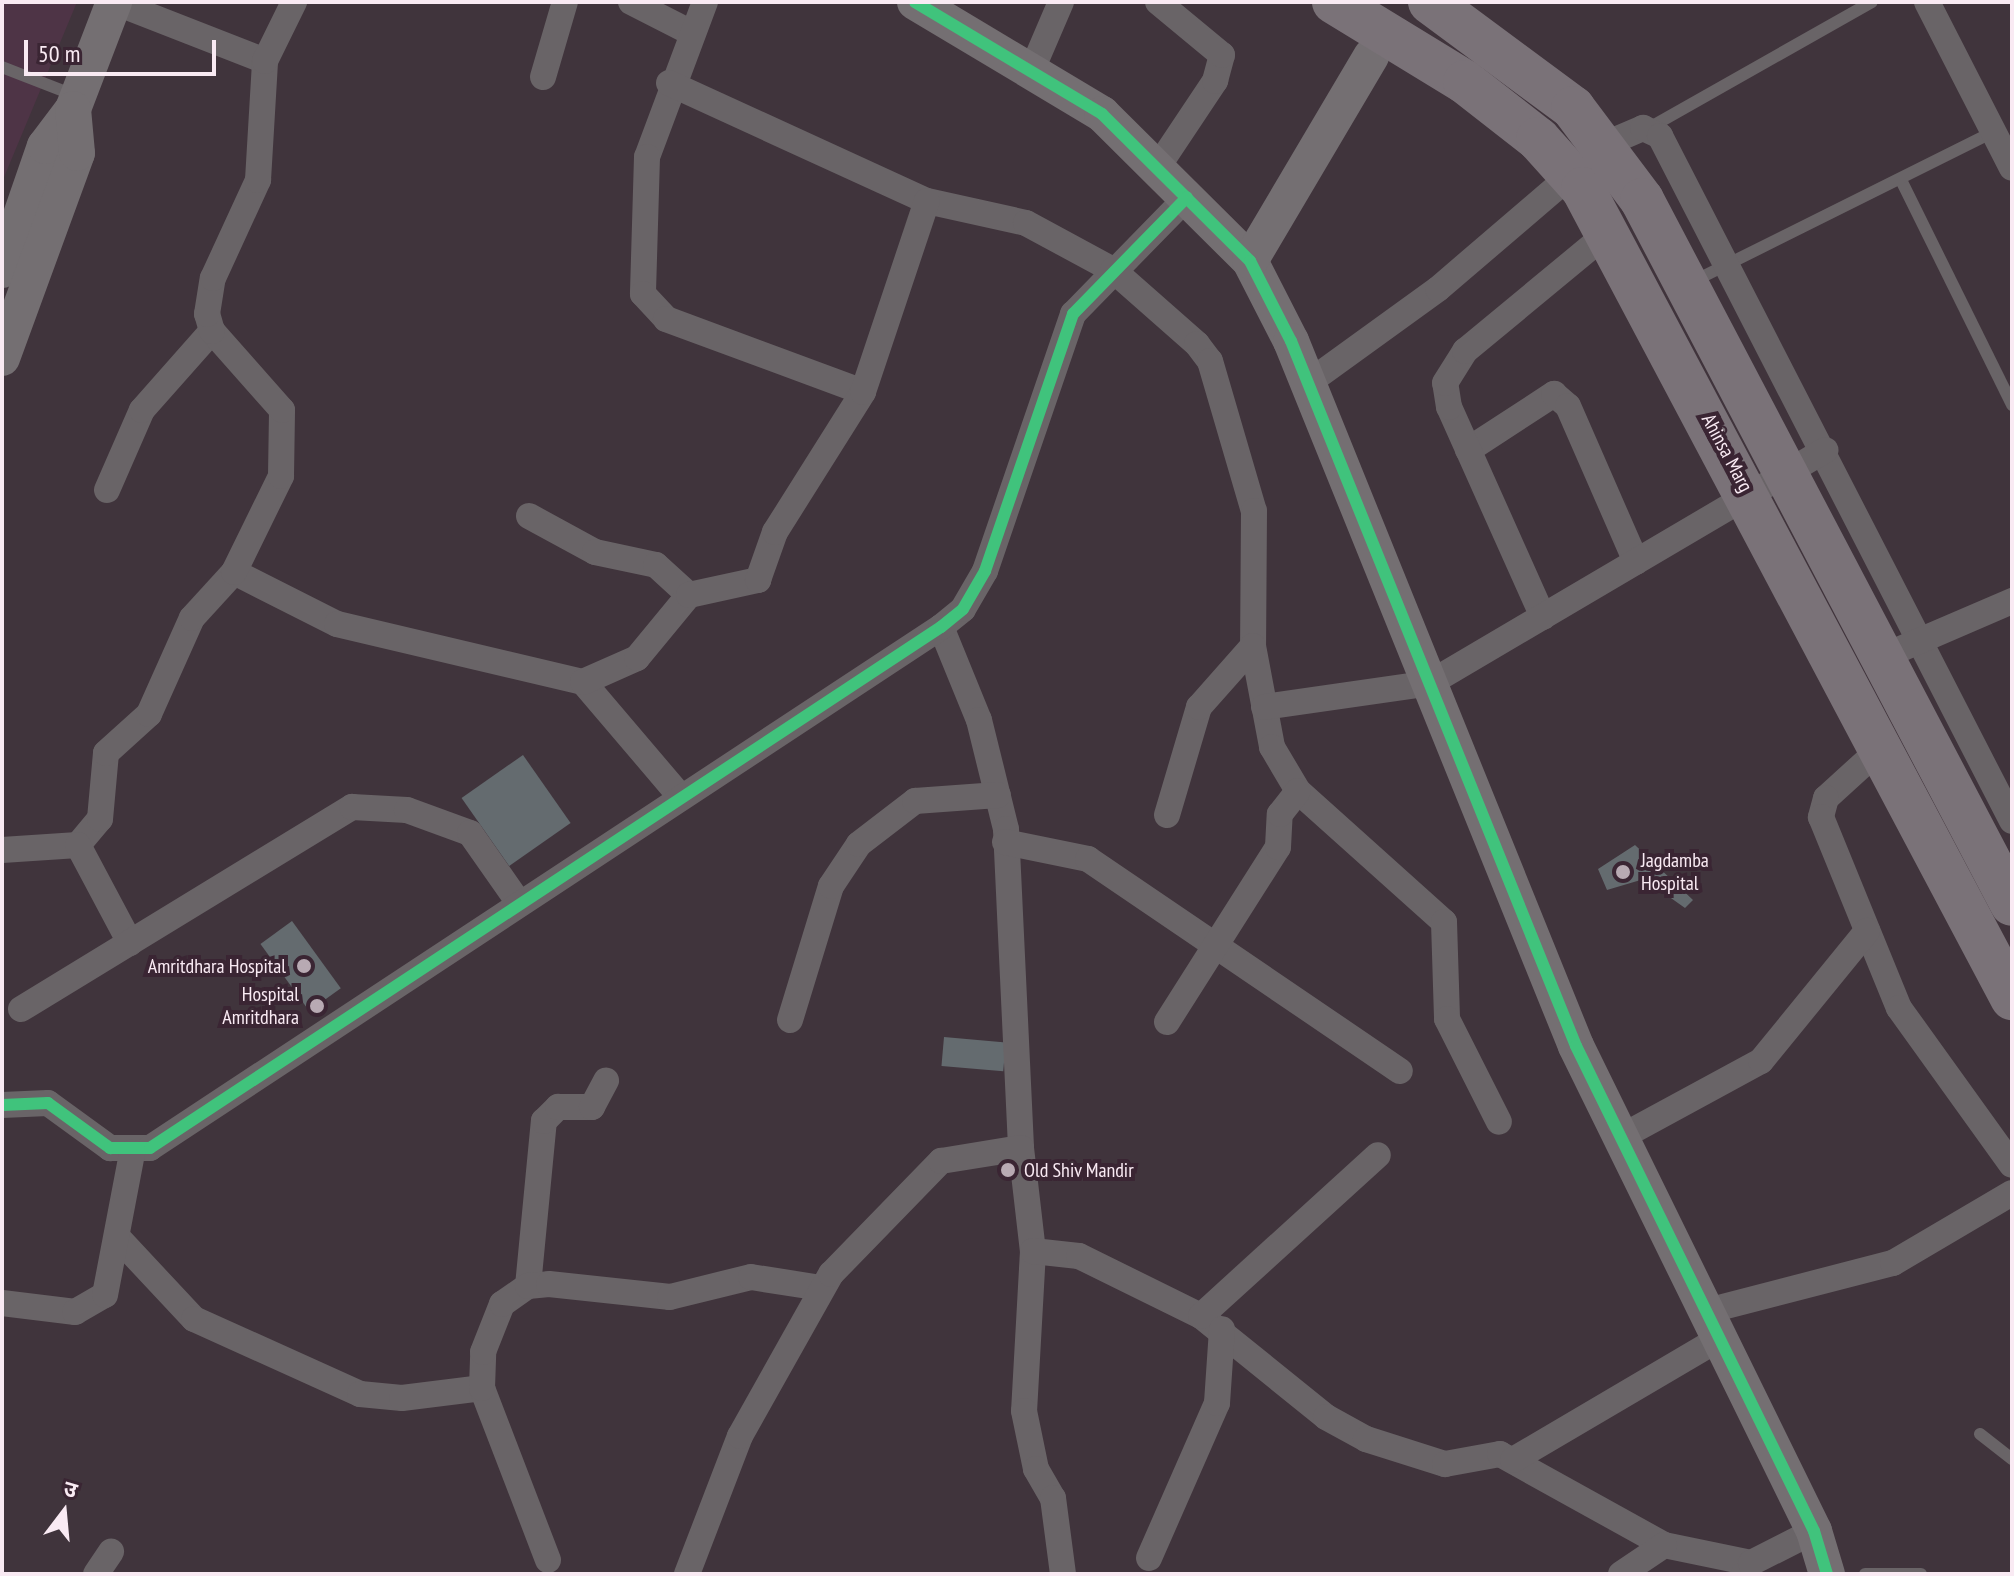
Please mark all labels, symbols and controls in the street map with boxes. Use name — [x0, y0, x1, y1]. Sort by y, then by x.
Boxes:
scale bar — [28, 24, 220, 74]
text: 50 m — [38, 38, 80, 69]
street label: Ahinsa Marg — [1696, 410, 1758, 496]
place label: Jagdamba Hospital — [1641, 848, 1709, 895]
marker: Jagdamba Hospital — [1612, 861, 1634, 883]
place label: Amritdhara Hospital — [148, 954, 286, 978]
marker: Amritdhara Hospital — [293, 955, 315, 977]
place label: Hospital Amritdhara — [222, 982, 299, 1029]
marker: Hospital Amritdhara — [306, 995, 328, 1017]
place label: Old Shiv Mandir — [1024, 1158, 1134, 1182]
marker: Old Shiv Mandir — [999, 1161, 1017, 1179]
north arrow — [24, 1472, 104, 1552]
text: उ — [61, 1474, 81, 1504]

